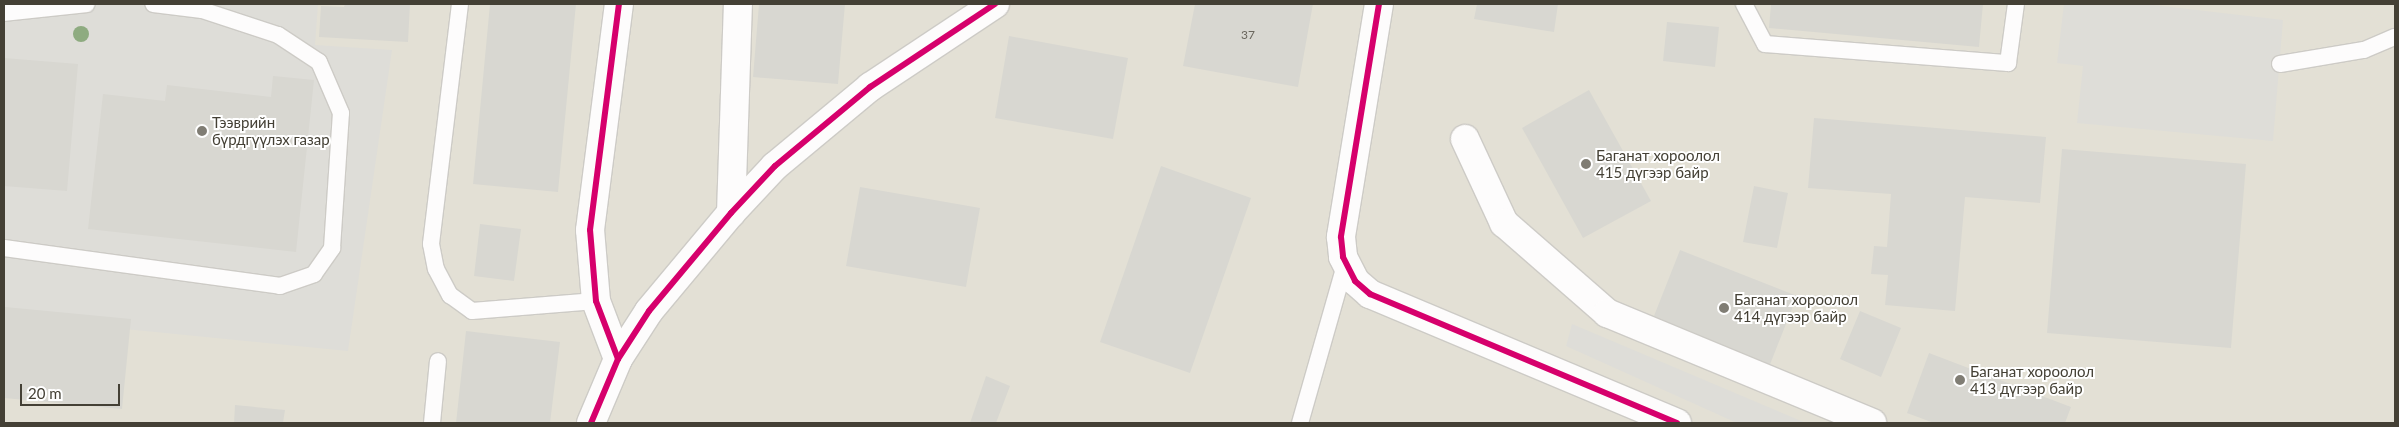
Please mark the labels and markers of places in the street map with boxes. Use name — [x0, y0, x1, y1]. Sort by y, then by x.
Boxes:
place label: Тээврийн бүрдгүүлэх газар — [212, 113, 330, 148]
marker: Тээврийн бүрдгүүлэх газар — [196, 125, 208, 137]
place label: Баганат хороолол 415 дүгээр байр — [1596, 146, 1720, 181]
marker: Баганат хороолол 415 дүгээр байр — [1580, 158, 1592, 170]
place label: Баганат хороолол 414 дүгээр байр — [1734, 290, 1858, 325]
marker: Баганат хороолол 414 дүгээр байр — [1718, 302, 1730, 314]
place label: Баганат хороолол 413 дүгээр байр — [1970, 362, 2094, 397]
marker: Баганат хороолол 413 дүгээр байр — [1954, 374, 1966, 386]

